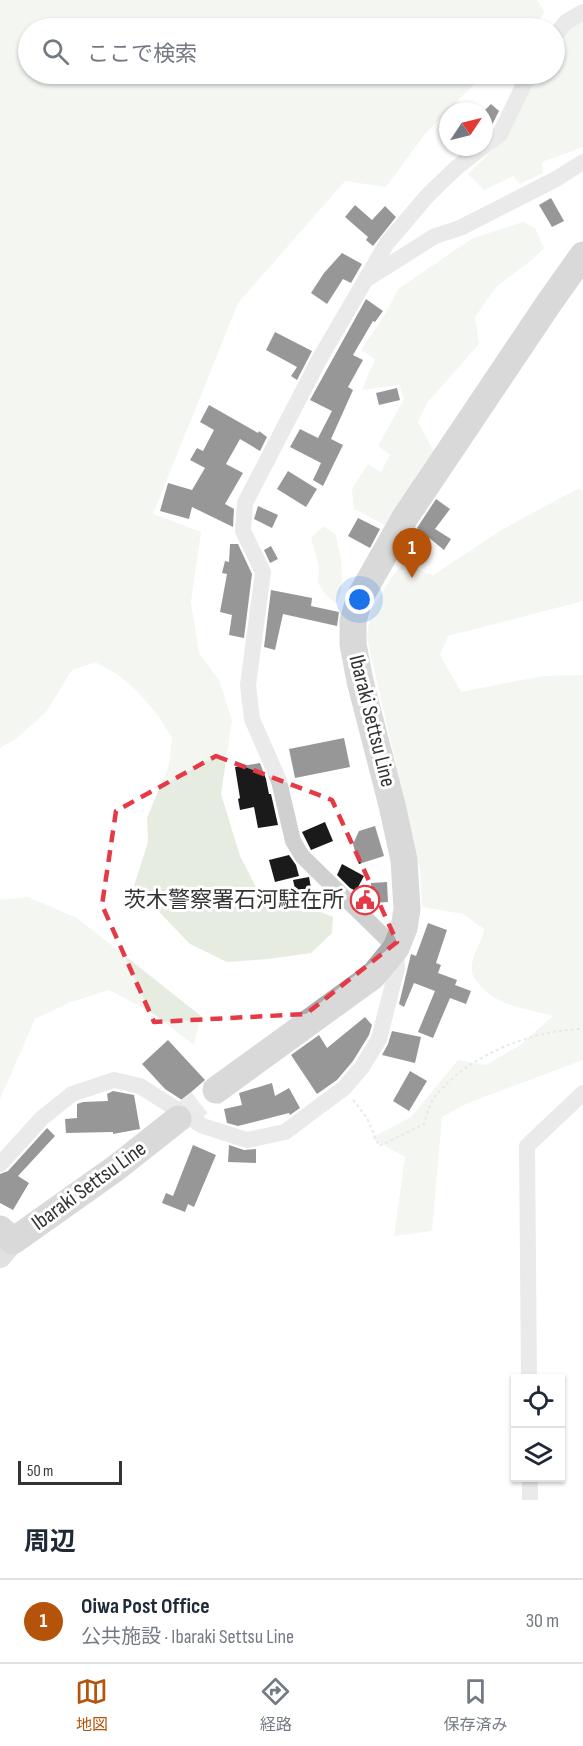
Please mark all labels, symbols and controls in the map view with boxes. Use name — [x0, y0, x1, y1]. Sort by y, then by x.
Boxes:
search box — [18, 18, 565, 84]
icon: search — [39, 35, 72, 68]
text: ここで検索 — [87, 41, 197, 68]
north arrow — [439, 102, 493, 156]
pin: 1 — [392, 528, 432, 578]
your location — [345, 585, 374, 614]
street label: Ibaraki Settsu Line — [343, 652, 401, 790]
public building icon: 茨木警察署石河駐在所 — [349, 884, 381, 916]
place label: 茨木警察署石河駐在所 — [124, 887, 344, 914]
street label: Ibaraki Settsu Line — [26, 1135, 152, 1237]
map controls — [511, 1374, 565, 1482]
button: locate — [511, 1374, 565, 1428]
button: layers — [511, 1428, 565, 1482]
scale bar — [18, 1458, 122, 1486]
text: 50 m — [27, 1462, 53, 1481]
text: 周辺 — [24, 1527, 76, 1558]
text: Oiwa Post Office — [81, 1593, 210, 1620]
text: 1 — [40, 1609, 47, 1633]
text: 30 m — [526, 1609, 559, 1633]
text: 公共施設 · Ibaraki Settsu Line — [81, 1625, 294, 1649]
tab: 地図 — [75, 1675, 108, 1735]
tab: 経路 — [259, 1675, 292, 1735]
tab: 保存済み — [443, 1675, 507, 1735]

